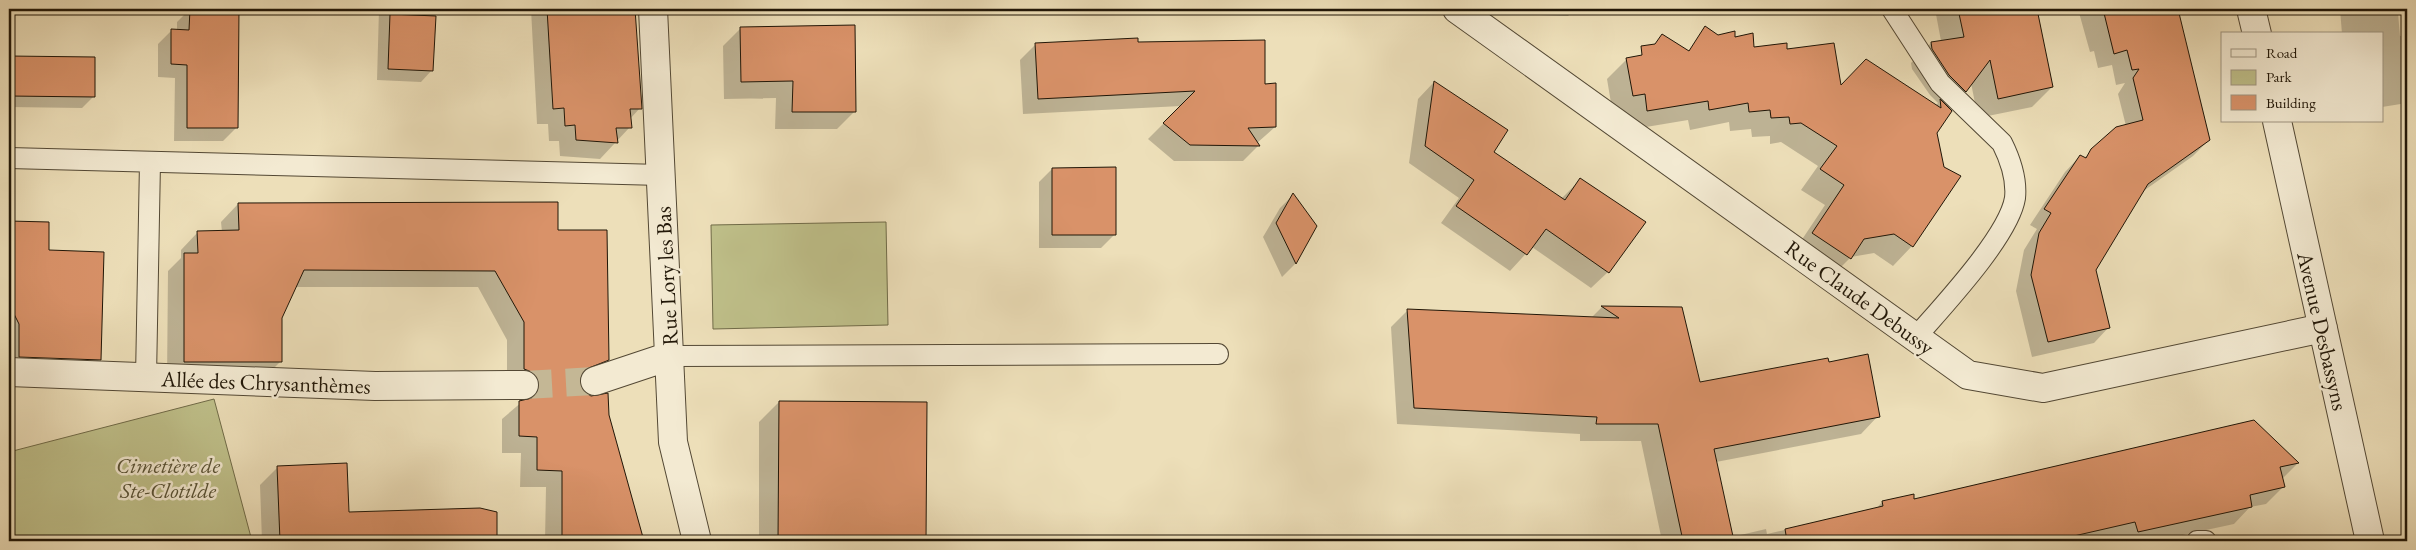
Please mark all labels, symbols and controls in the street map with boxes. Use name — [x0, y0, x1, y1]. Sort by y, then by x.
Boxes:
legend — [2221, 32, 2384, 122]
text: Road — [2266, 43, 2298, 62]
text: Park — [2266, 67, 2293, 86]
text: Building — [2266, 93, 2316, 112]
street label: Rue Lory les Bas — [648, 206, 685, 346]
street label: Rue Claude Debussy — [1779, 234, 1940, 361]
street label: Avenue Desbassyns — [2290, 248, 2355, 413]
street label: Allée des Chrysanthèmes — [160, 364, 371, 401]
park label: Cimetière de Ste-Clotilde — [116, 451, 220, 505]

